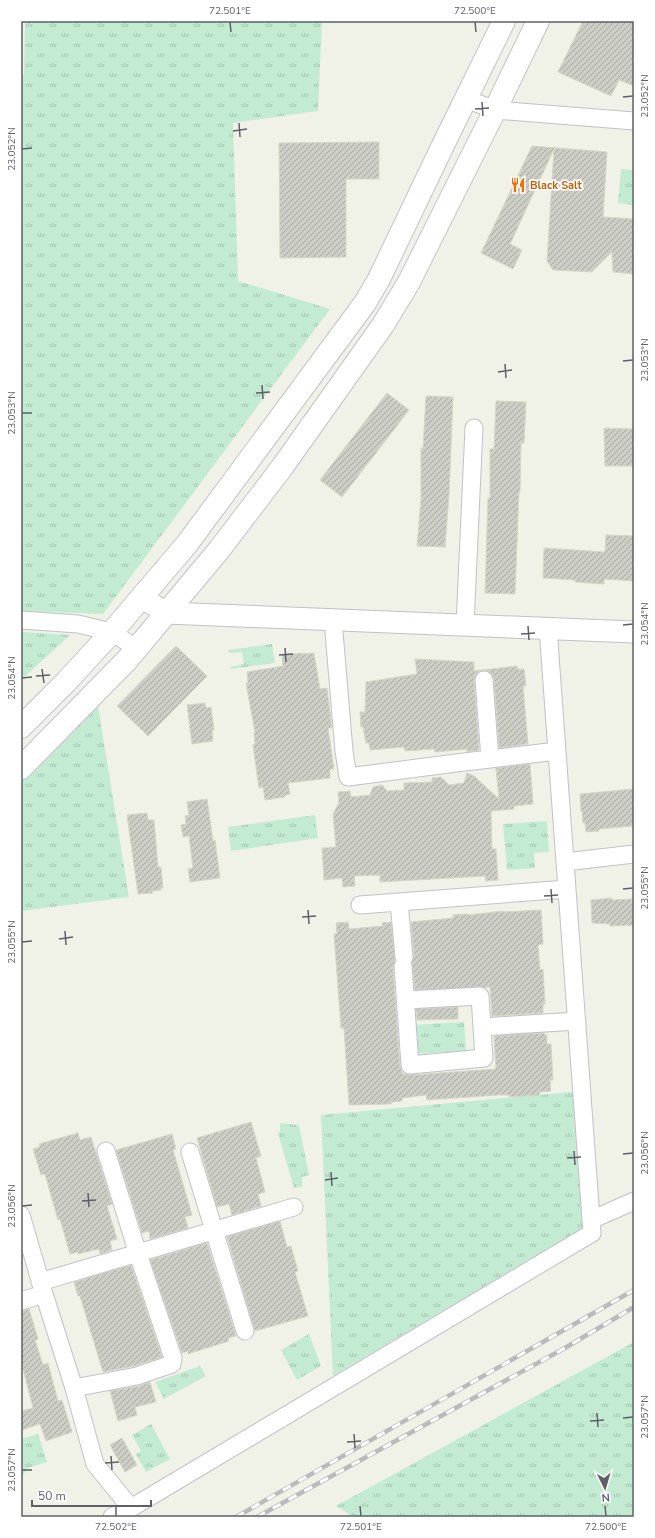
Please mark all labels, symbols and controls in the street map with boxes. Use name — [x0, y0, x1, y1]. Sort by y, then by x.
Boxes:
text: 72.501°E — [209, 4, 251, 18]
text: 72.500°E — [454, 4, 496, 18]
text: 23.052°N — [638, 74, 652, 118]
text: 23.052°N — [5, 127, 19, 171]
restaurant icon: Black Salt — [509, 176, 527, 194]
place label: Black Salt — [530, 178, 582, 193]
text: 23.053°N — [638, 338, 652, 382]
text: 23.053°N — [5, 391, 19, 435]
text: 23.054°N — [638, 602, 652, 646]
text: 23.054°N — [5, 656, 19, 700]
text: 23.055°N — [638, 866, 652, 910]
text: 23.055°N — [5, 920, 19, 964]
text: 23.056°N — [638, 1131, 652, 1175]
text: 23.056°N — [5, 1184, 19, 1228]
text: 23.057°N — [638, 1395, 652, 1439]
text: 23.057°N — [5, 1448, 19, 1492]
north arrow — [585, 1468, 625, 1508]
scale bar — [32, 1482, 151, 1508]
text: 50 m — [38, 1488, 66, 1504]
text: N — [601, 1490, 611, 1505]
text: 72.502°E — [95, 1520, 137, 1534]
text: 72.501°E — [340, 1520, 382, 1534]
text: 72.500°E — [585, 1520, 627, 1534]

